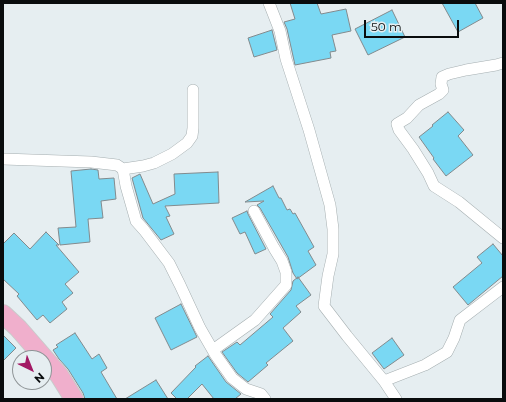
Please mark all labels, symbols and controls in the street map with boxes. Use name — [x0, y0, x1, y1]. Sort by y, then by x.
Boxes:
scale bar — [366, 12, 461, 38]
text: 50 m — [371, 19, 402, 34]
north arrow — [12, 350, 52, 390]
text: N — [31, 370, 48, 386]

